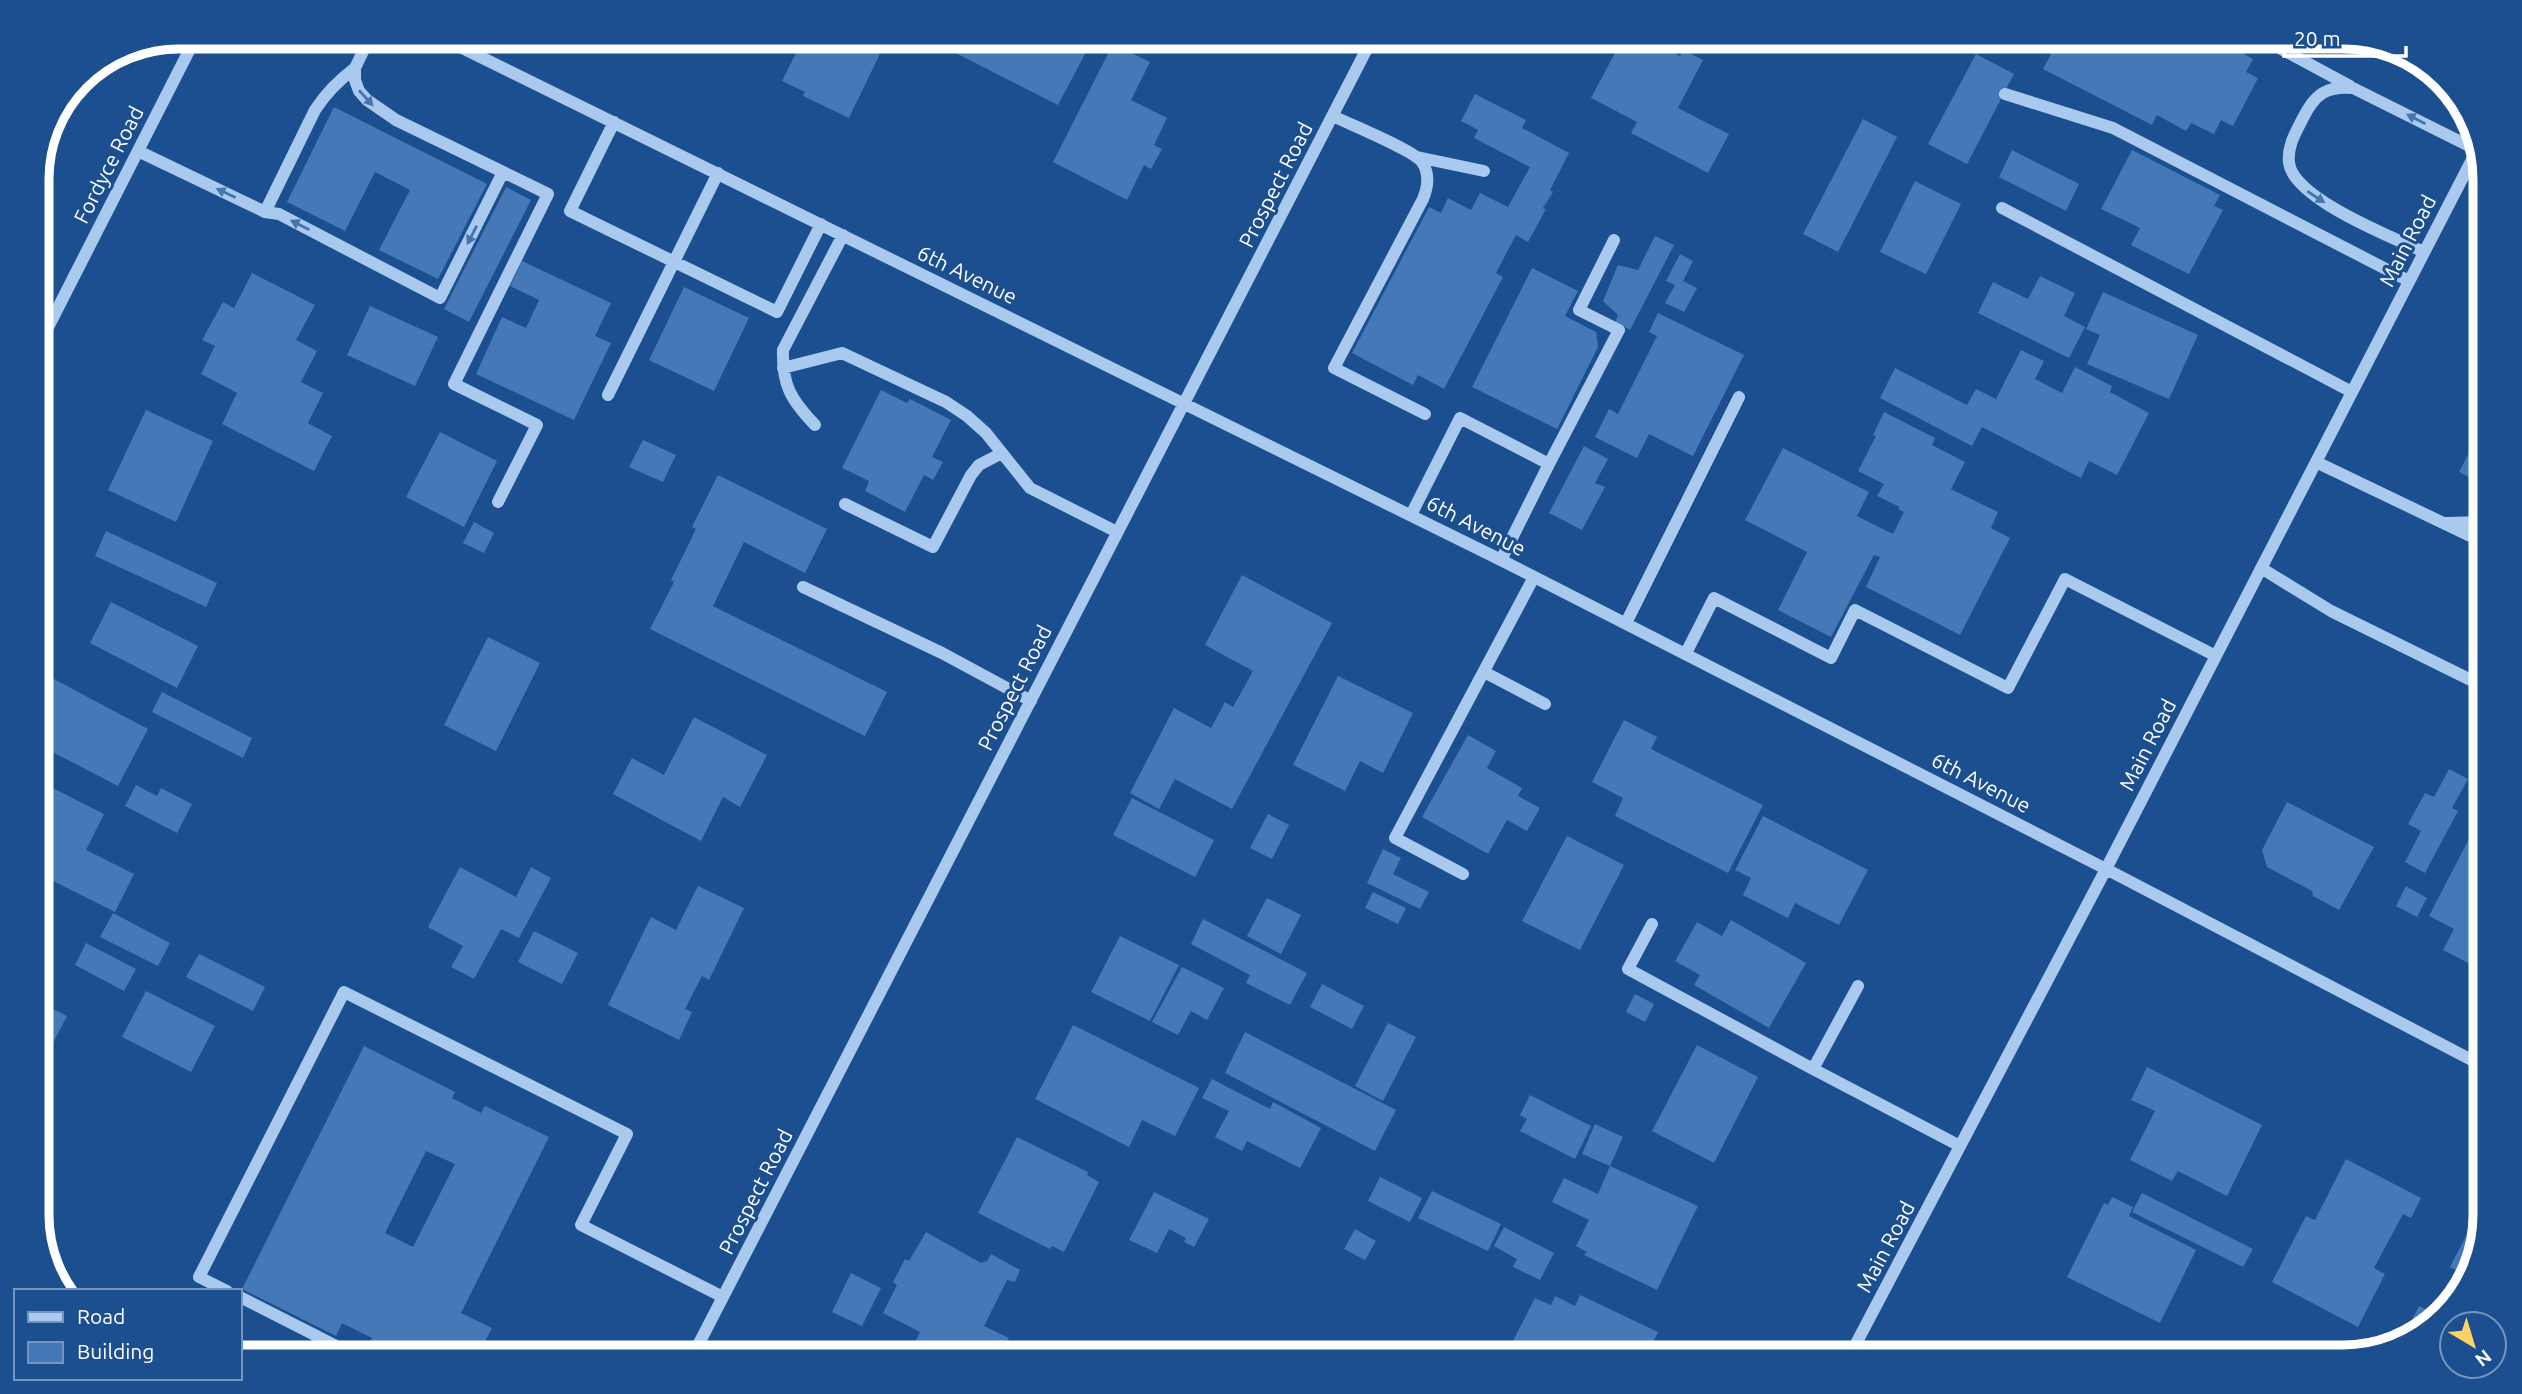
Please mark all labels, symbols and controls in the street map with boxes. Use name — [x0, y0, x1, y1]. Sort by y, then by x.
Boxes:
scale bar — [2284, 14, 2406, 58]
text: 20 m — [2294, 26, 2341, 50]
one-way arrow — [358, 89, 374, 107]
street label: Fordyce Road — [68, 102, 148, 227]
one-way arrow — [2406, 113, 2426, 124]
street label: Prospect Road — [1233, 118, 1317, 251]
one-way arrow — [216, 187, 236, 199]
one-way arrow — [2307, 190, 2326, 203]
street label: Main Road — [2374, 191, 2440, 290]
one-way arrow — [290, 220, 310, 232]
one-way arrow — [466, 225, 477, 245]
street label: 6th Avenue — [914, 240, 1021, 308]
street label: 6th Avenue — [1423, 490, 1530, 560]
street label: Prospect Road — [972, 621, 1056, 754]
street label: Main Road — [2114, 695, 2180, 794]
street label: 6th Avenue — [1928, 747, 2035, 817]
street label: Prospect Road — [713, 1125, 797, 1258]
street label: Main Road — [1851, 1197, 1919, 1296]
legend — [14, 1289, 242, 1380]
text: Road — [77, 1304, 125, 1328]
north arrow — [2438, 1310, 2508, 1380]
text: Building — [77, 1339, 154, 1363]
text: N — [2471, 1345, 2496, 1371]

